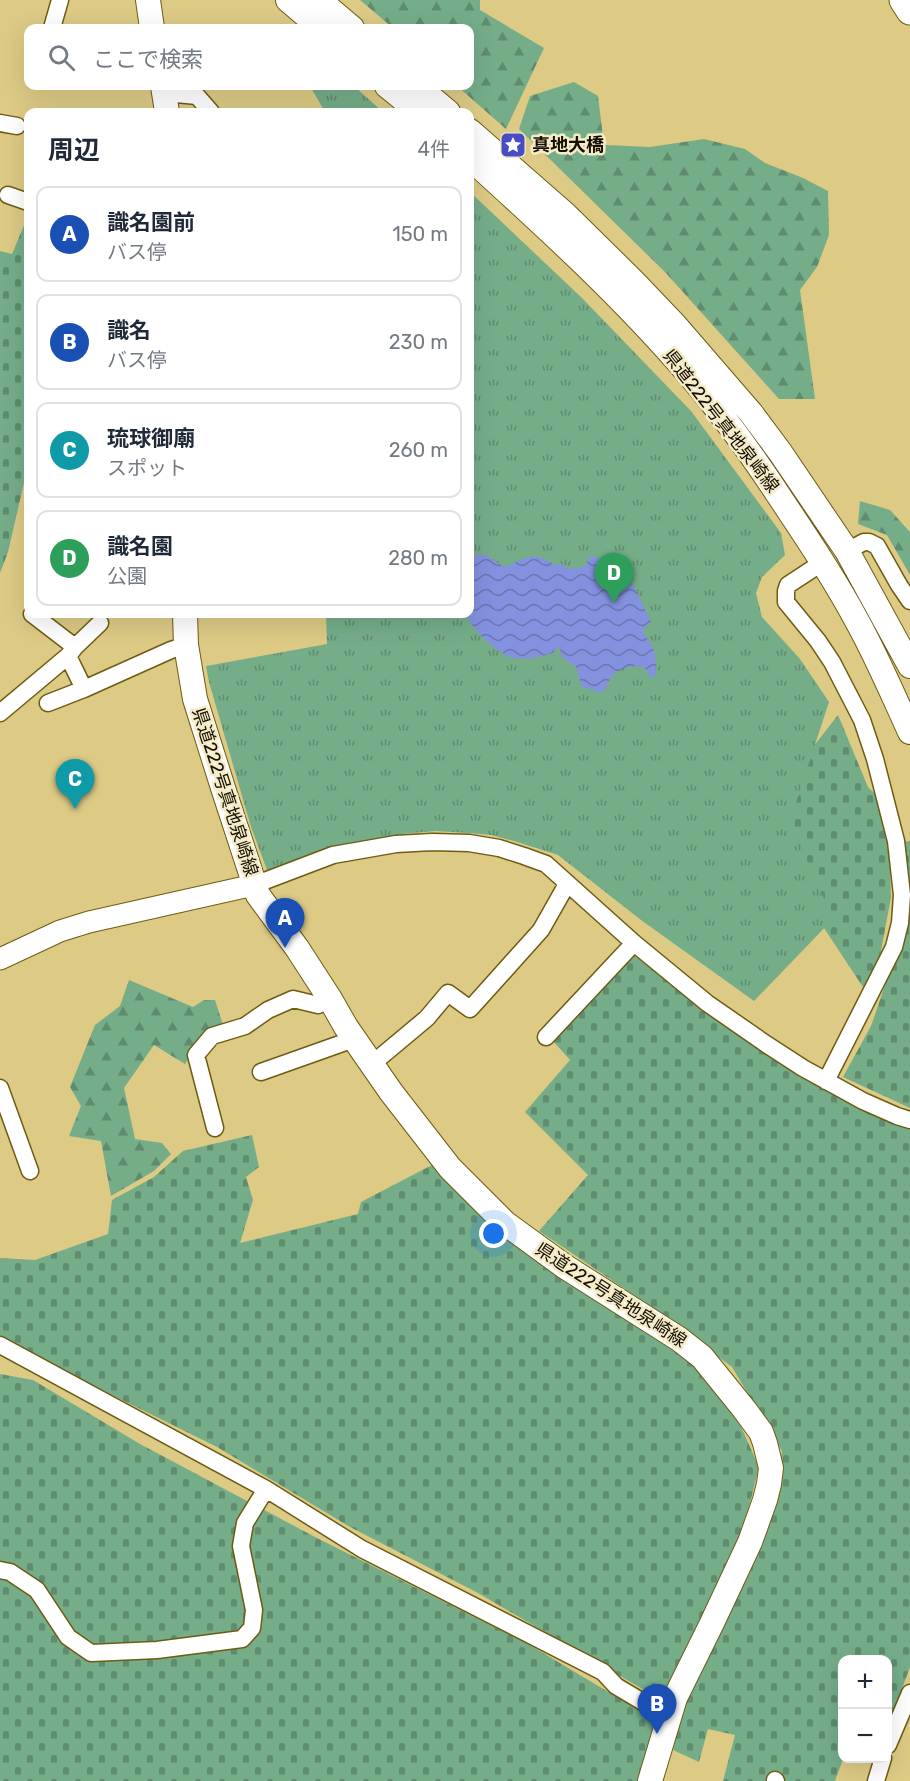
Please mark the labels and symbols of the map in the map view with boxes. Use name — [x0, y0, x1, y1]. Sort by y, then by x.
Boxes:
place icon: 真地大橋 — [498, 130, 528, 160]
place label: 真地大橋 — [532, 134, 604, 156]
street label: 県道222号真地泉崎線 — [658, 345, 784, 497]
pin: D — [594, 554, 634, 603]
street label: 県道222号真地泉崎線 — [187, 705, 263, 879]
pin: C — [56, 760, 94, 809]
pin: A — [266, 898, 304, 948]
your location — [479, 1219, 508, 1248]
street label: 県道222号真地泉崎線 — [531, 1238, 691, 1352]
pin: B — [638, 1684, 676, 1734]

